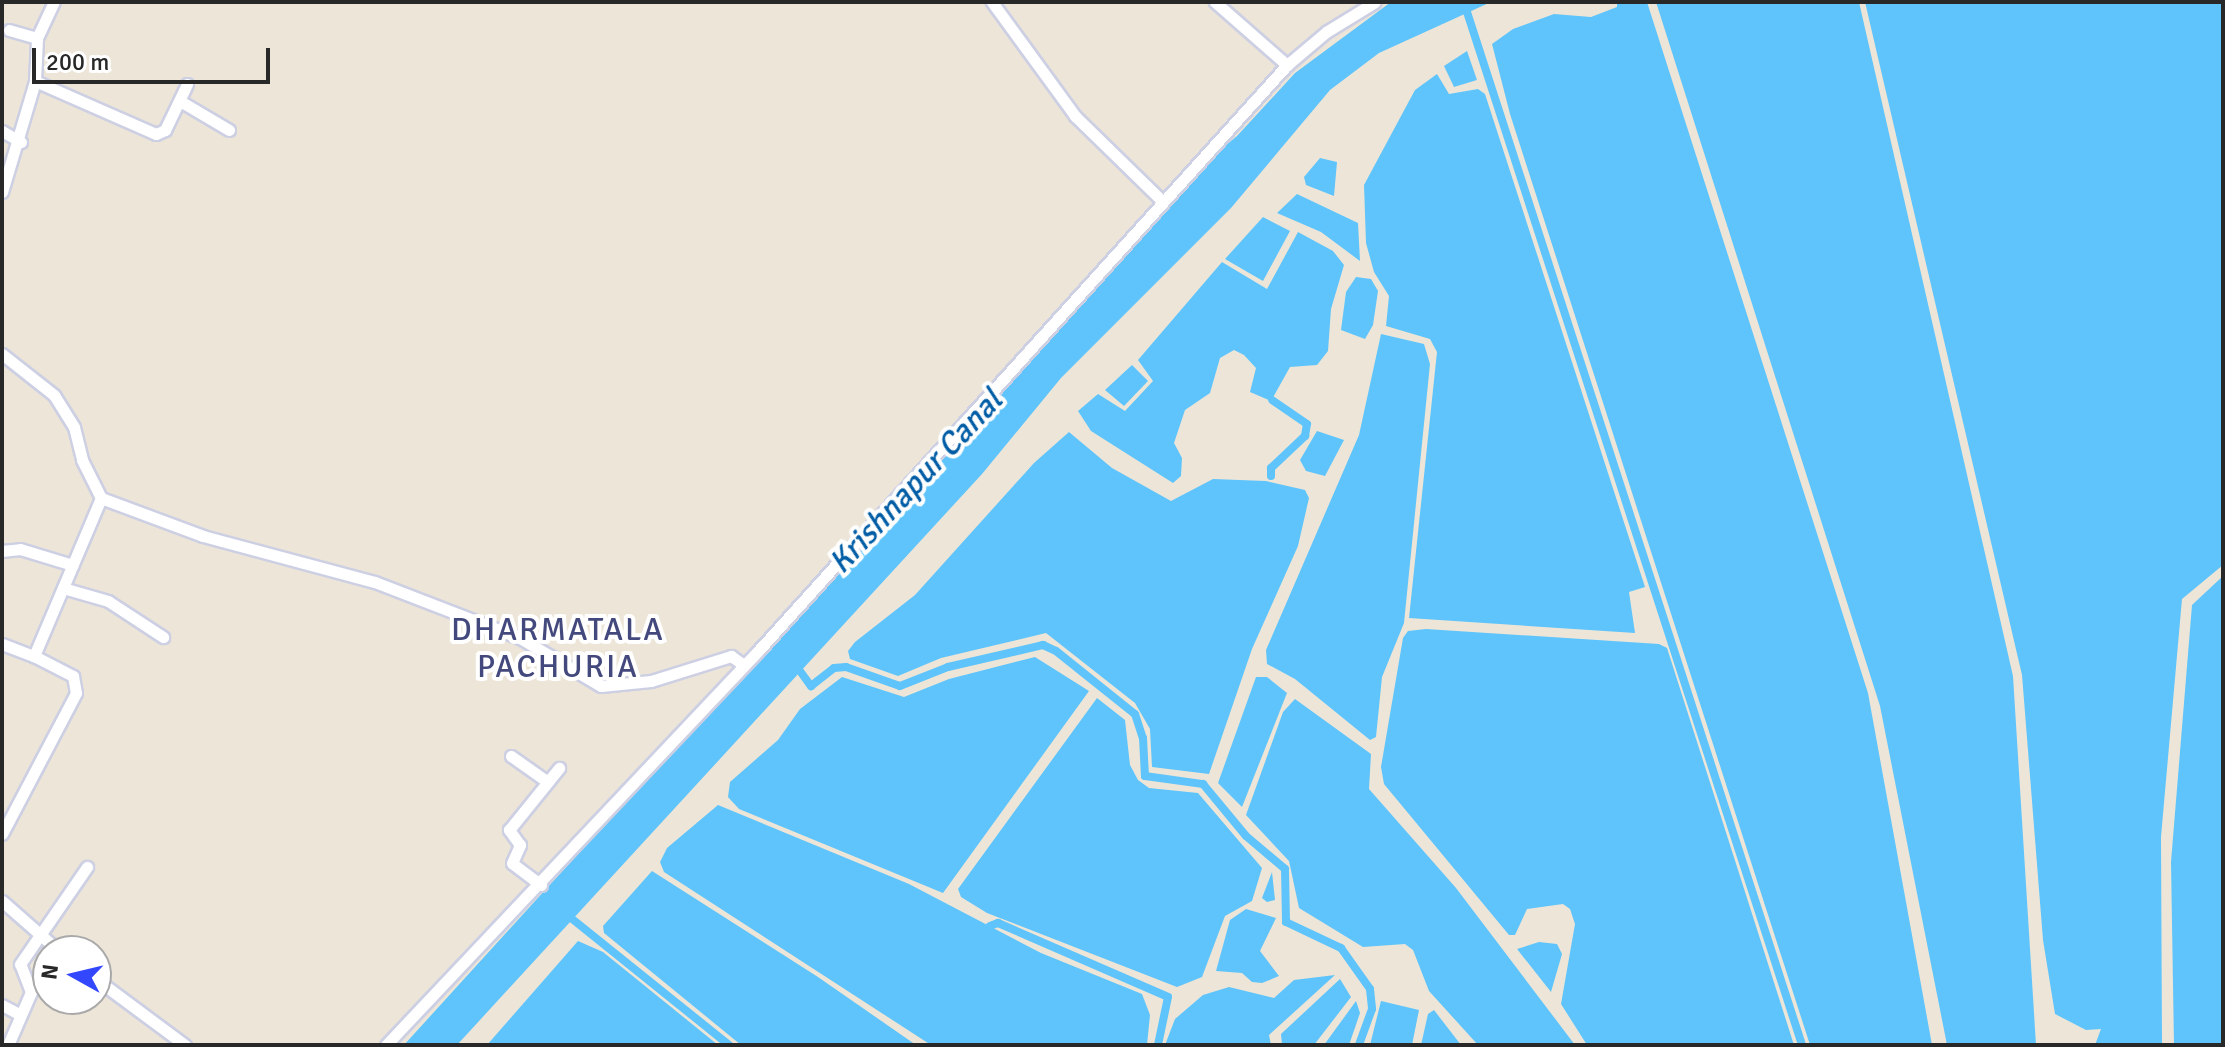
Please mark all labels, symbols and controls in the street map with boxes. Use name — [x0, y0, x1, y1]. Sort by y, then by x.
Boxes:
scale bar — [36, 32, 274, 82]
text: 200 m — [46, 47, 109, 77]
water label: Krishnapur Canal — [821, 382, 1011, 582]
district label: DHARMATALA PACHURIA — [451, 612, 665, 687]
north arrow — [32, 935, 112, 1015]
text: N — [35, 962, 64, 981]

